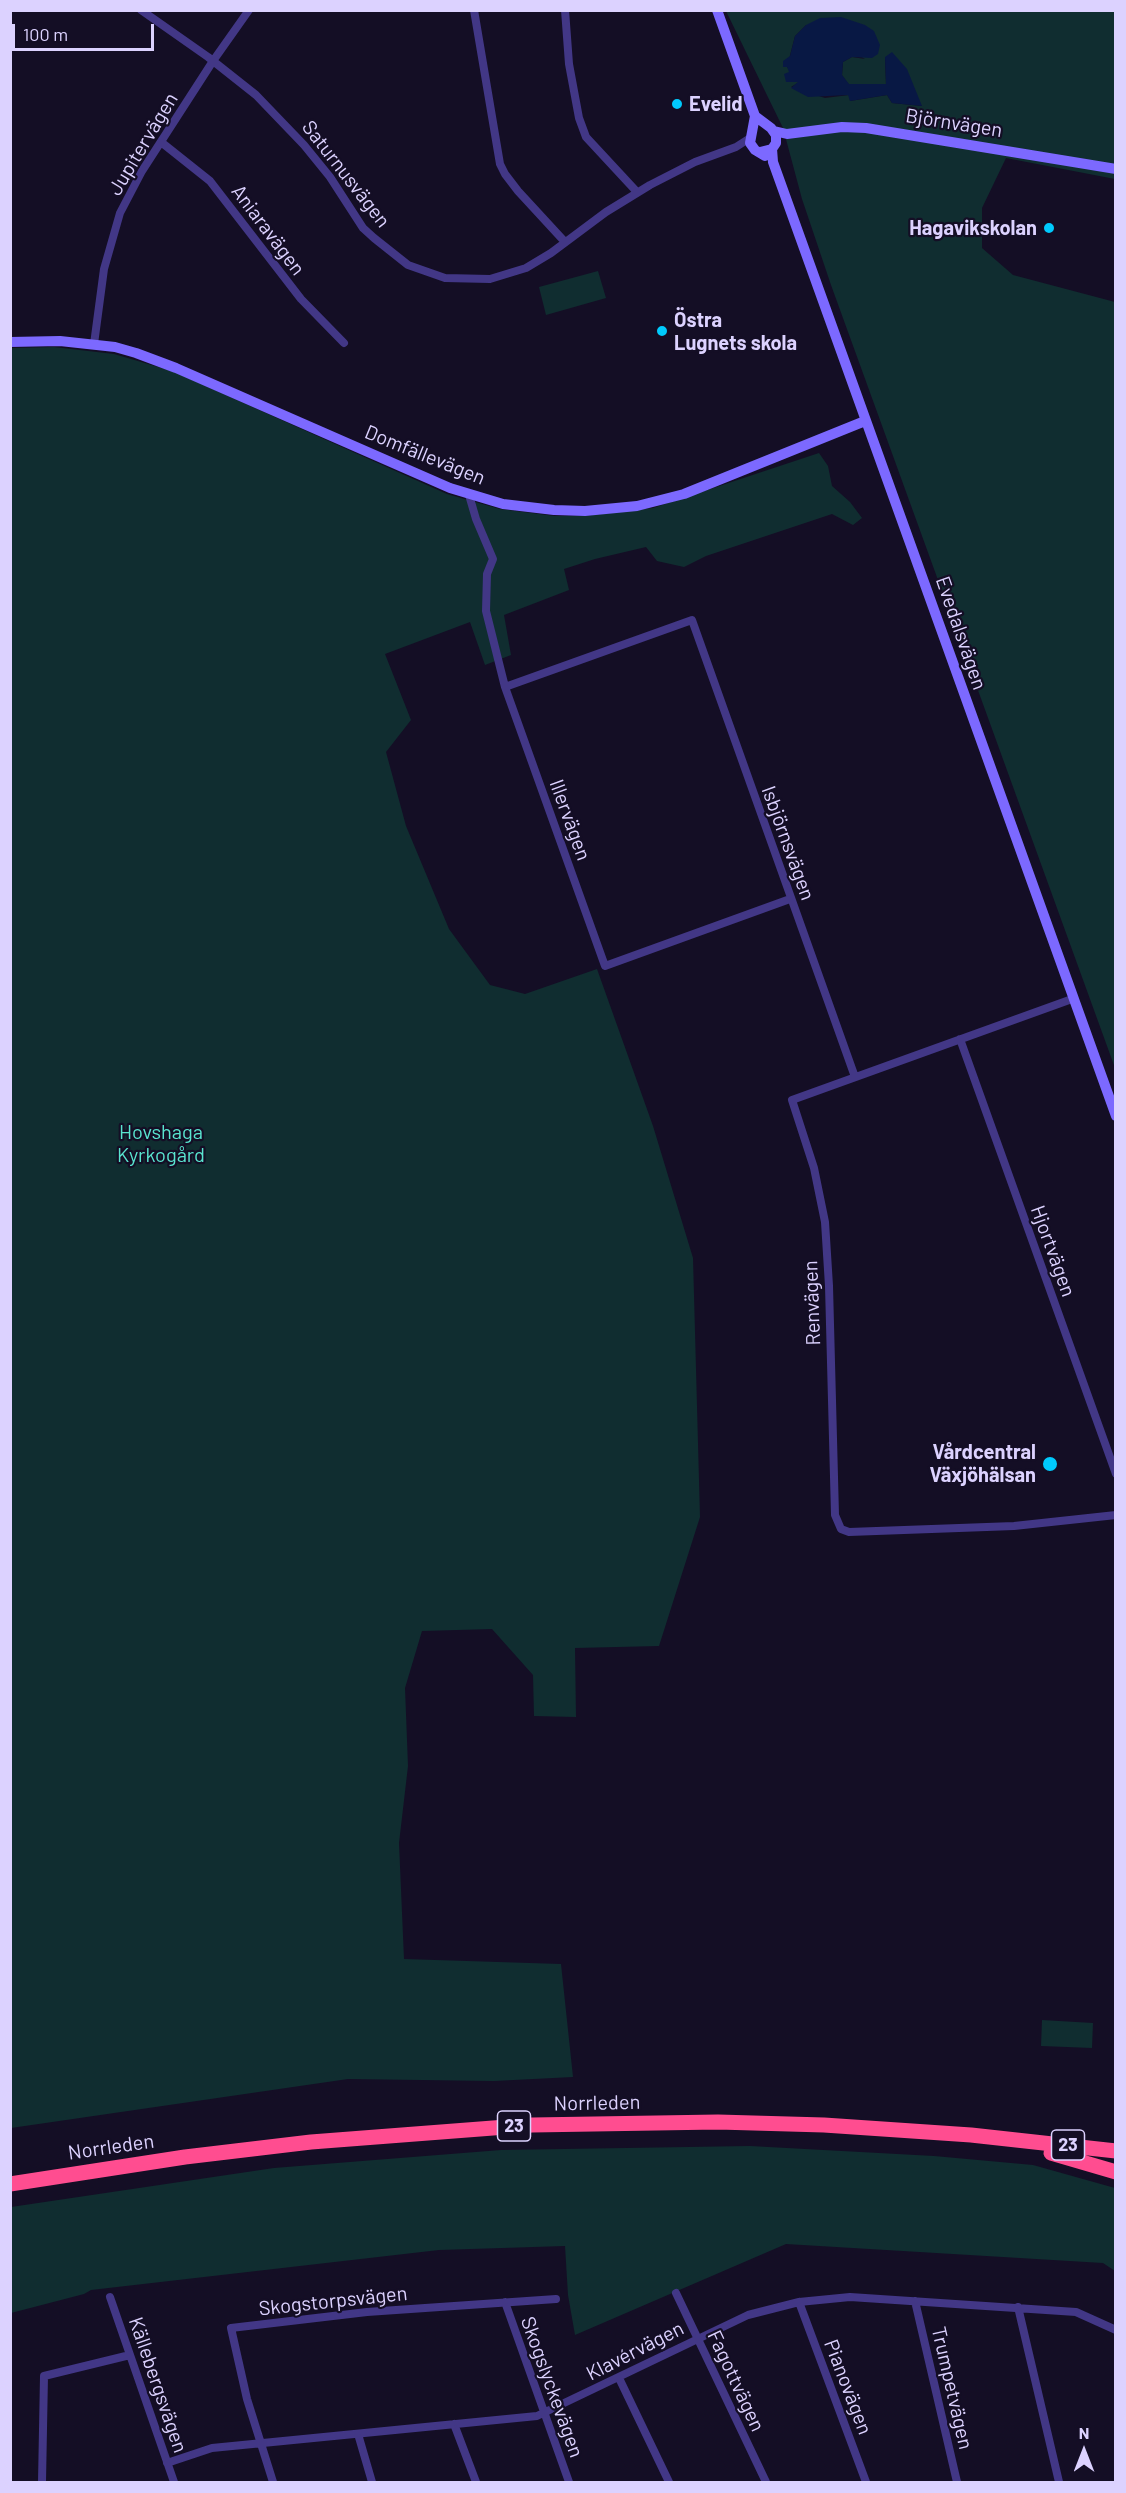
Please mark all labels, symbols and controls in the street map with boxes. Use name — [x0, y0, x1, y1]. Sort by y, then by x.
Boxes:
scale bar — [15, 12, 158, 50]
text: 100 m — [23, 23, 68, 45]
street label: Jupitervägen — [103, 88, 183, 200]
place label: Evelid — [689, 92, 743, 116]
marker: Evelid — [670, 97, 684, 111]
street label: Björnvägen — [904, 104, 1004, 142]
street label: Saturnusvägen — [297, 116, 395, 232]
street label: Aniaravägen — [226, 180, 310, 280]
place label: Hagavikskolan — [909, 216, 1037, 240]
marker: Hagavikskolan — [1042, 221, 1056, 235]
place label: Östra Lugnets skola — [674, 308, 797, 355]
marker: Östra Lugnets skola — [655, 324, 669, 338]
street label: Domfällevägen — [361, 420, 489, 490]
street label: Evedalsvägen — [930, 573, 992, 693]
street label: Illervägen — [544, 776, 596, 864]
street label: Isbjörnsvägen — [756, 783, 820, 903]
park label: Hovshaga Kyrkogård — [117, 1120, 205, 1167]
street label: Hjortvägen — [1025, 1202, 1081, 1300]
street label: Renvägen — [799, 1260, 825, 1346]
place label: Vårdcentral Växjöhälsan — [929, 1440, 1036, 1487]
marker: Vårdcentral Växjöhälsan — [1041, 1455, 1059, 1473]
street label: Norrleden — [553, 2090, 641, 2116]
road number: 23 — [498, 2111, 530, 2141]
street label: Norrleden — [66, 2129, 156, 2165]
road number: 23 — [1052, 2130, 1084, 2160]
street label: Skogstorpsvägen — [258, 2281, 408, 2321]
street label: Skogslyckevägen — [515, 2313, 589, 2461]
street label: Källebergsvägen — [124, 2314, 192, 2456]
street label: Klavérvägen — [582, 2316, 688, 2386]
street label: Trumpetvägen — [926, 2324, 978, 2452]
street label: Fagottvägen — [702, 2327, 770, 2435]
street label: Pianovägen — [819, 2336, 877, 2438]
north arrow — [1054, 2421, 1114, 2481]
text: N — [1079, 2423, 1089, 2442]

